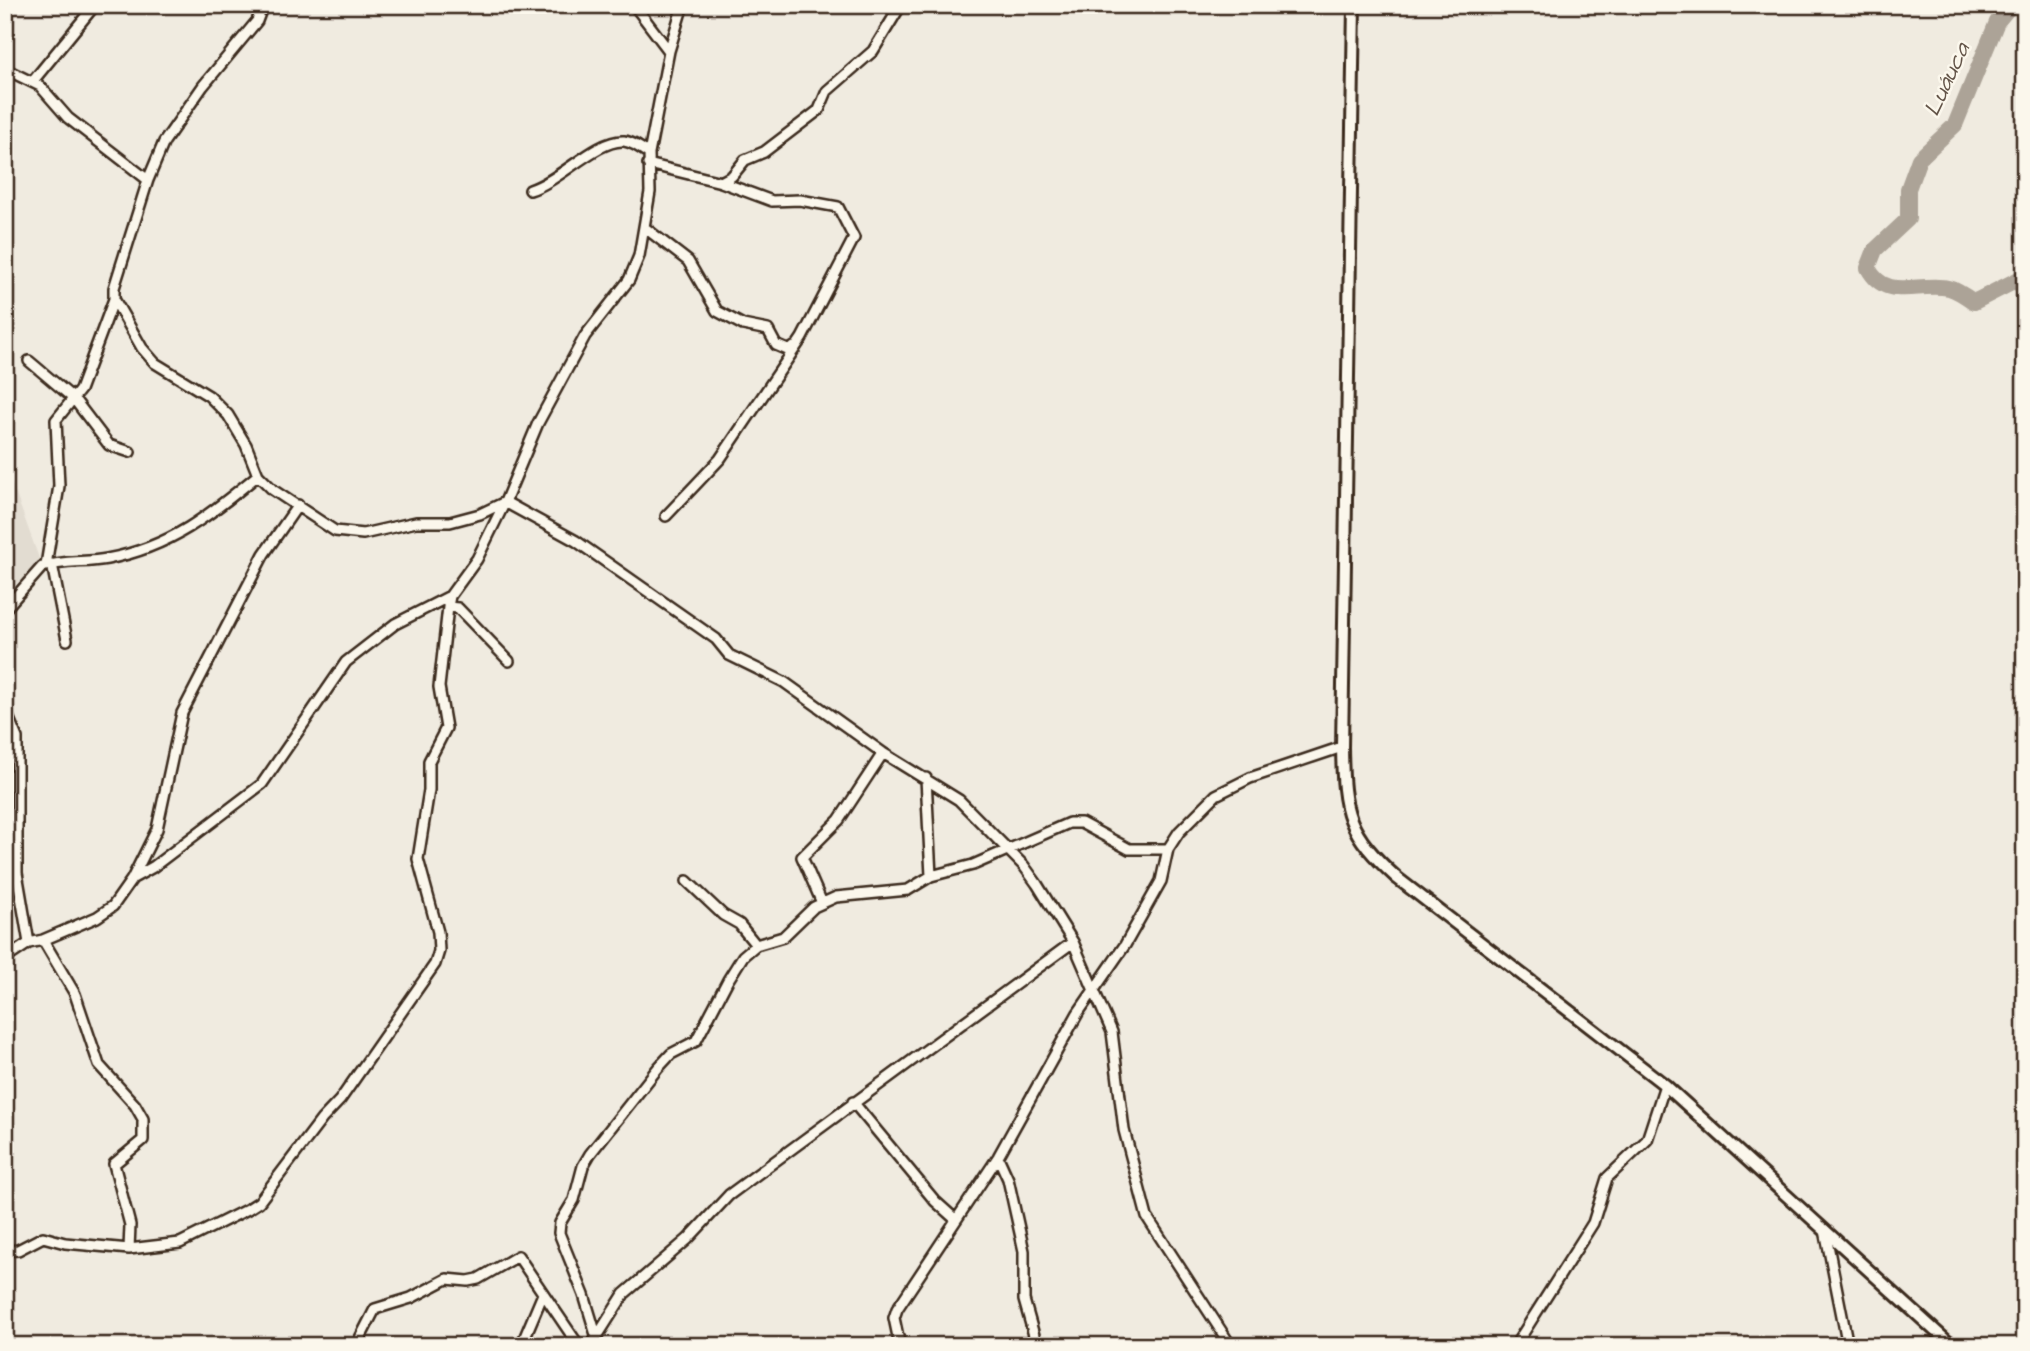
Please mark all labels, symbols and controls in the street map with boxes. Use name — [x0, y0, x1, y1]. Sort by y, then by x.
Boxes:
water label: Luáuca — [1916, 36, 1978, 121]

